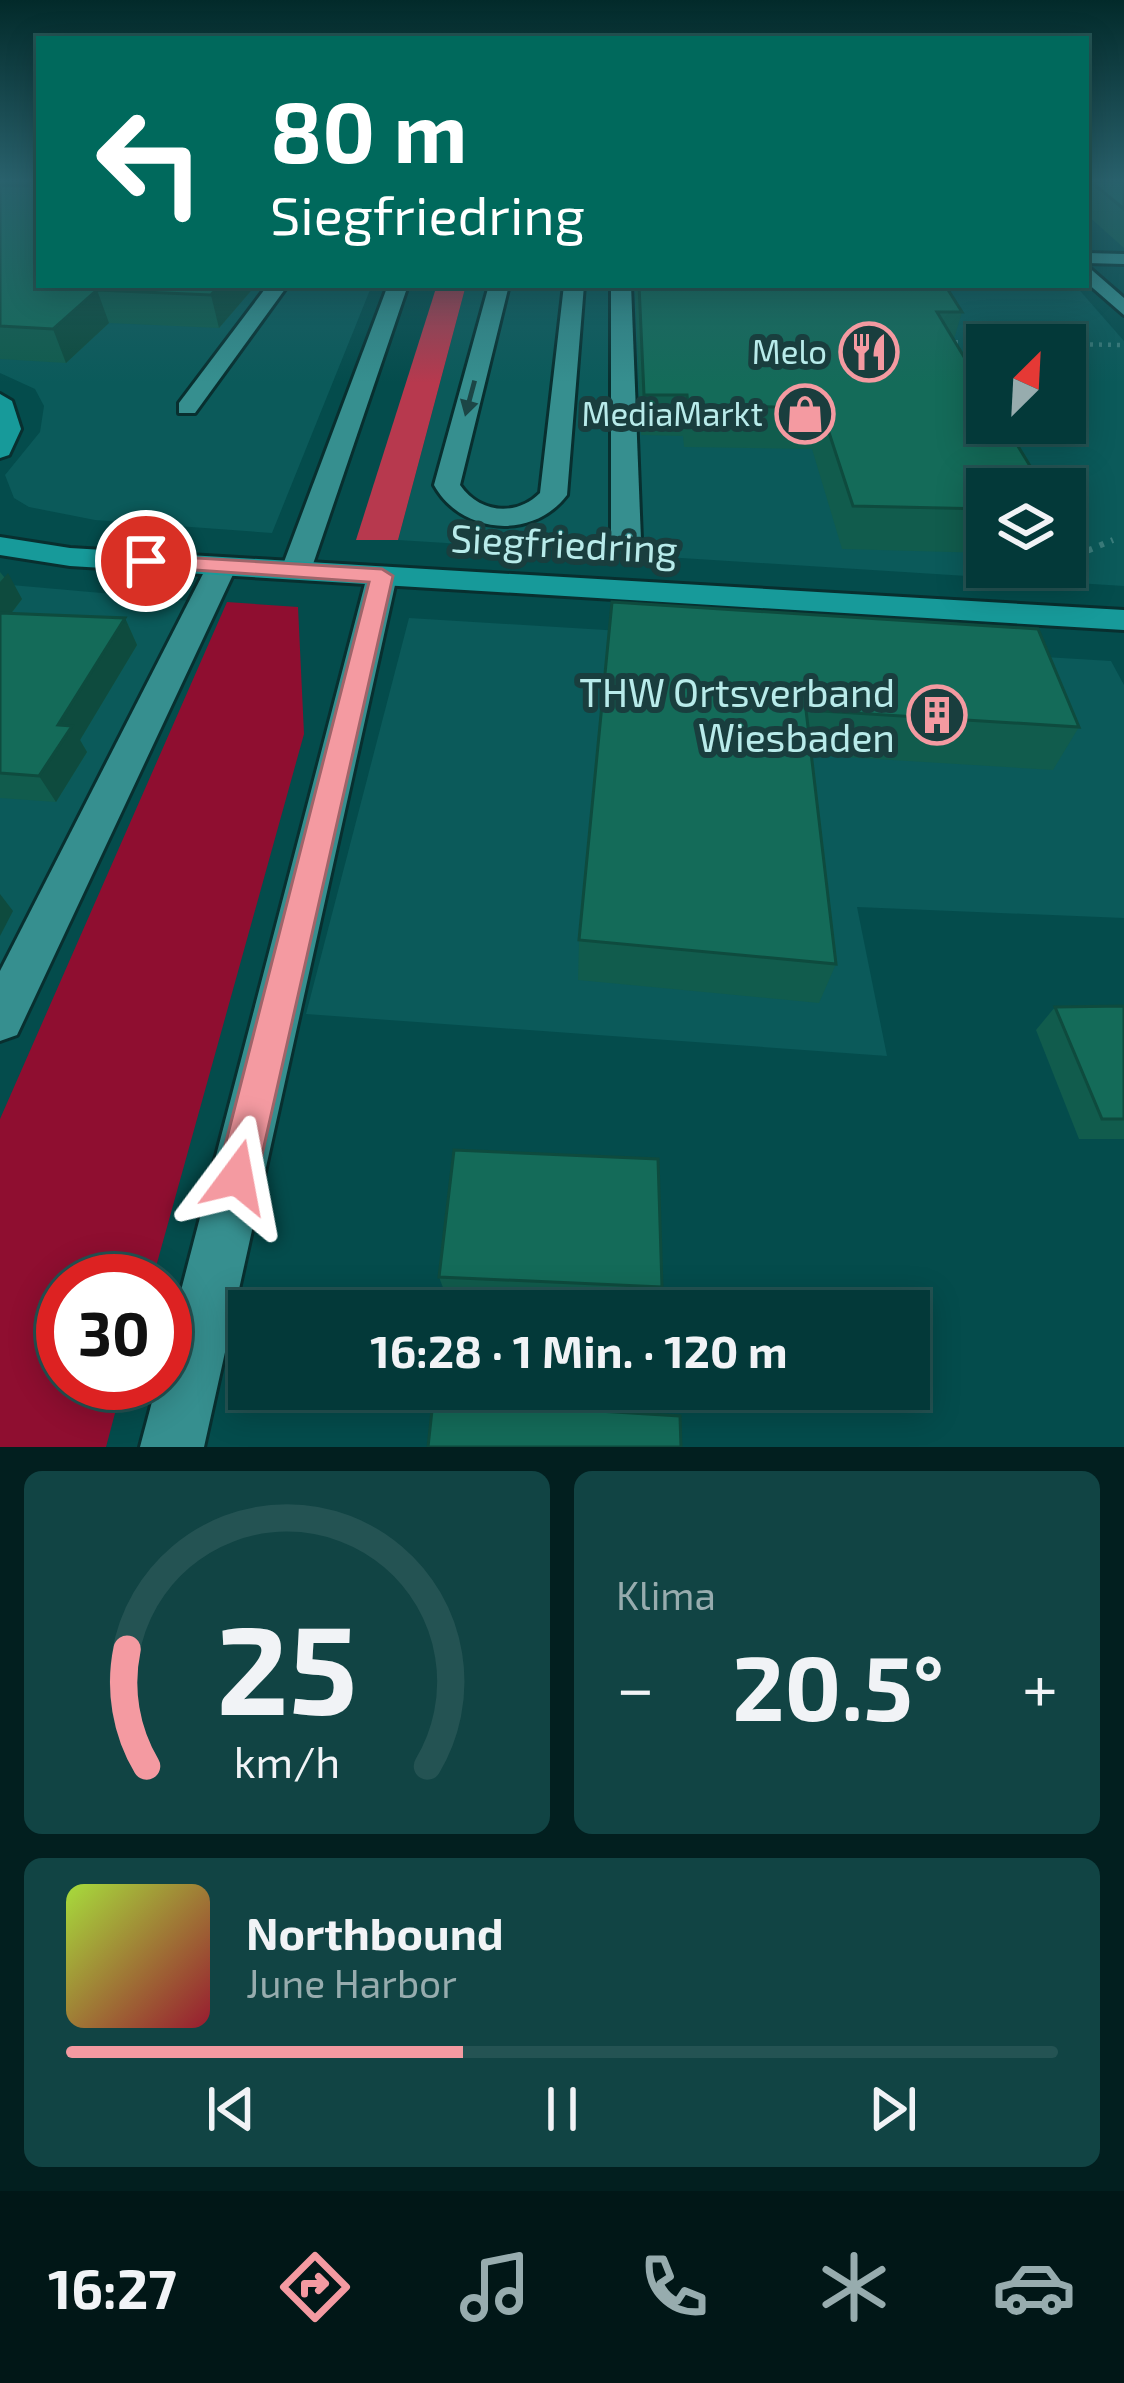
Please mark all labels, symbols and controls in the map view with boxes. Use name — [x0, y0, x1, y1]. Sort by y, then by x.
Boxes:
text: 80 m — [270, 79, 467, 180]
icon: left — [72, 84, 228, 240]
text: Siegfriedring — [270, 181, 585, 246]
restaurant icon: Melo — [838, 321, 900, 383]
north arrow — [966, 324, 1086, 444]
map controls — [966, 324, 1086, 588]
place label: Melo — [752, 331, 827, 371]
one-way arrow — [459, 380, 478, 417]
shop icon: MediaMarkt — [774, 383, 836, 445]
place label: MediaMarkt — [581, 393, 763, 433]
button: layers — [966, 468, 1086, 588]
pin — [95, 510, 197, 612]
street label: Siegfriedring — [449, 513, 679, 572]
icon: arrive — [113, 528, 179, 594]
place label: THW Ortsverband Wiesbaden — [579, 668, 895, 760]
building icon: THW Ortsverband Wiesbaden — [906, 684, 968, 746]
position arrow — [174, 1114, 300, 1240]
speed limit sign: 30 — [36, 1254, 192, 1410]
text: 16:28 · 1 Min. · 120 m — [370, 1323, 788, 1377]
text: Klima — [616, 1571, 716, 1618]
text: 25 — [216, 1590, 358, 1740]
text: 20.5° — [732, 1631, 944, 1739]
text: − — [616, 1646, 655, 1725]
text: + — [1022, 1646, 1058, 1725]
text: km/h — [234, 1734, 340, 1786]
text: Northbound — [246, 1905, 504, 1959]
text: June Harbor — [246, 1959, 457, 2006]
icon: previous — [198, 2076, 264, 2142]
icon: pause — [529, 2076, 595, 2142]
icon: next — [860, 2076, 926, 2142]
icon: directions — [273, 2245, 357, 2329]
icon: music — [453, 2245, 537, 2329]
icon: phone — [632, 2245, 716, 2329]
icon: climate — [812, 2245, 896, 2329]
icon: car — [992, 2245, 1076, 2329]
text: 16:27 — [48, 2255, 177, 2320]

